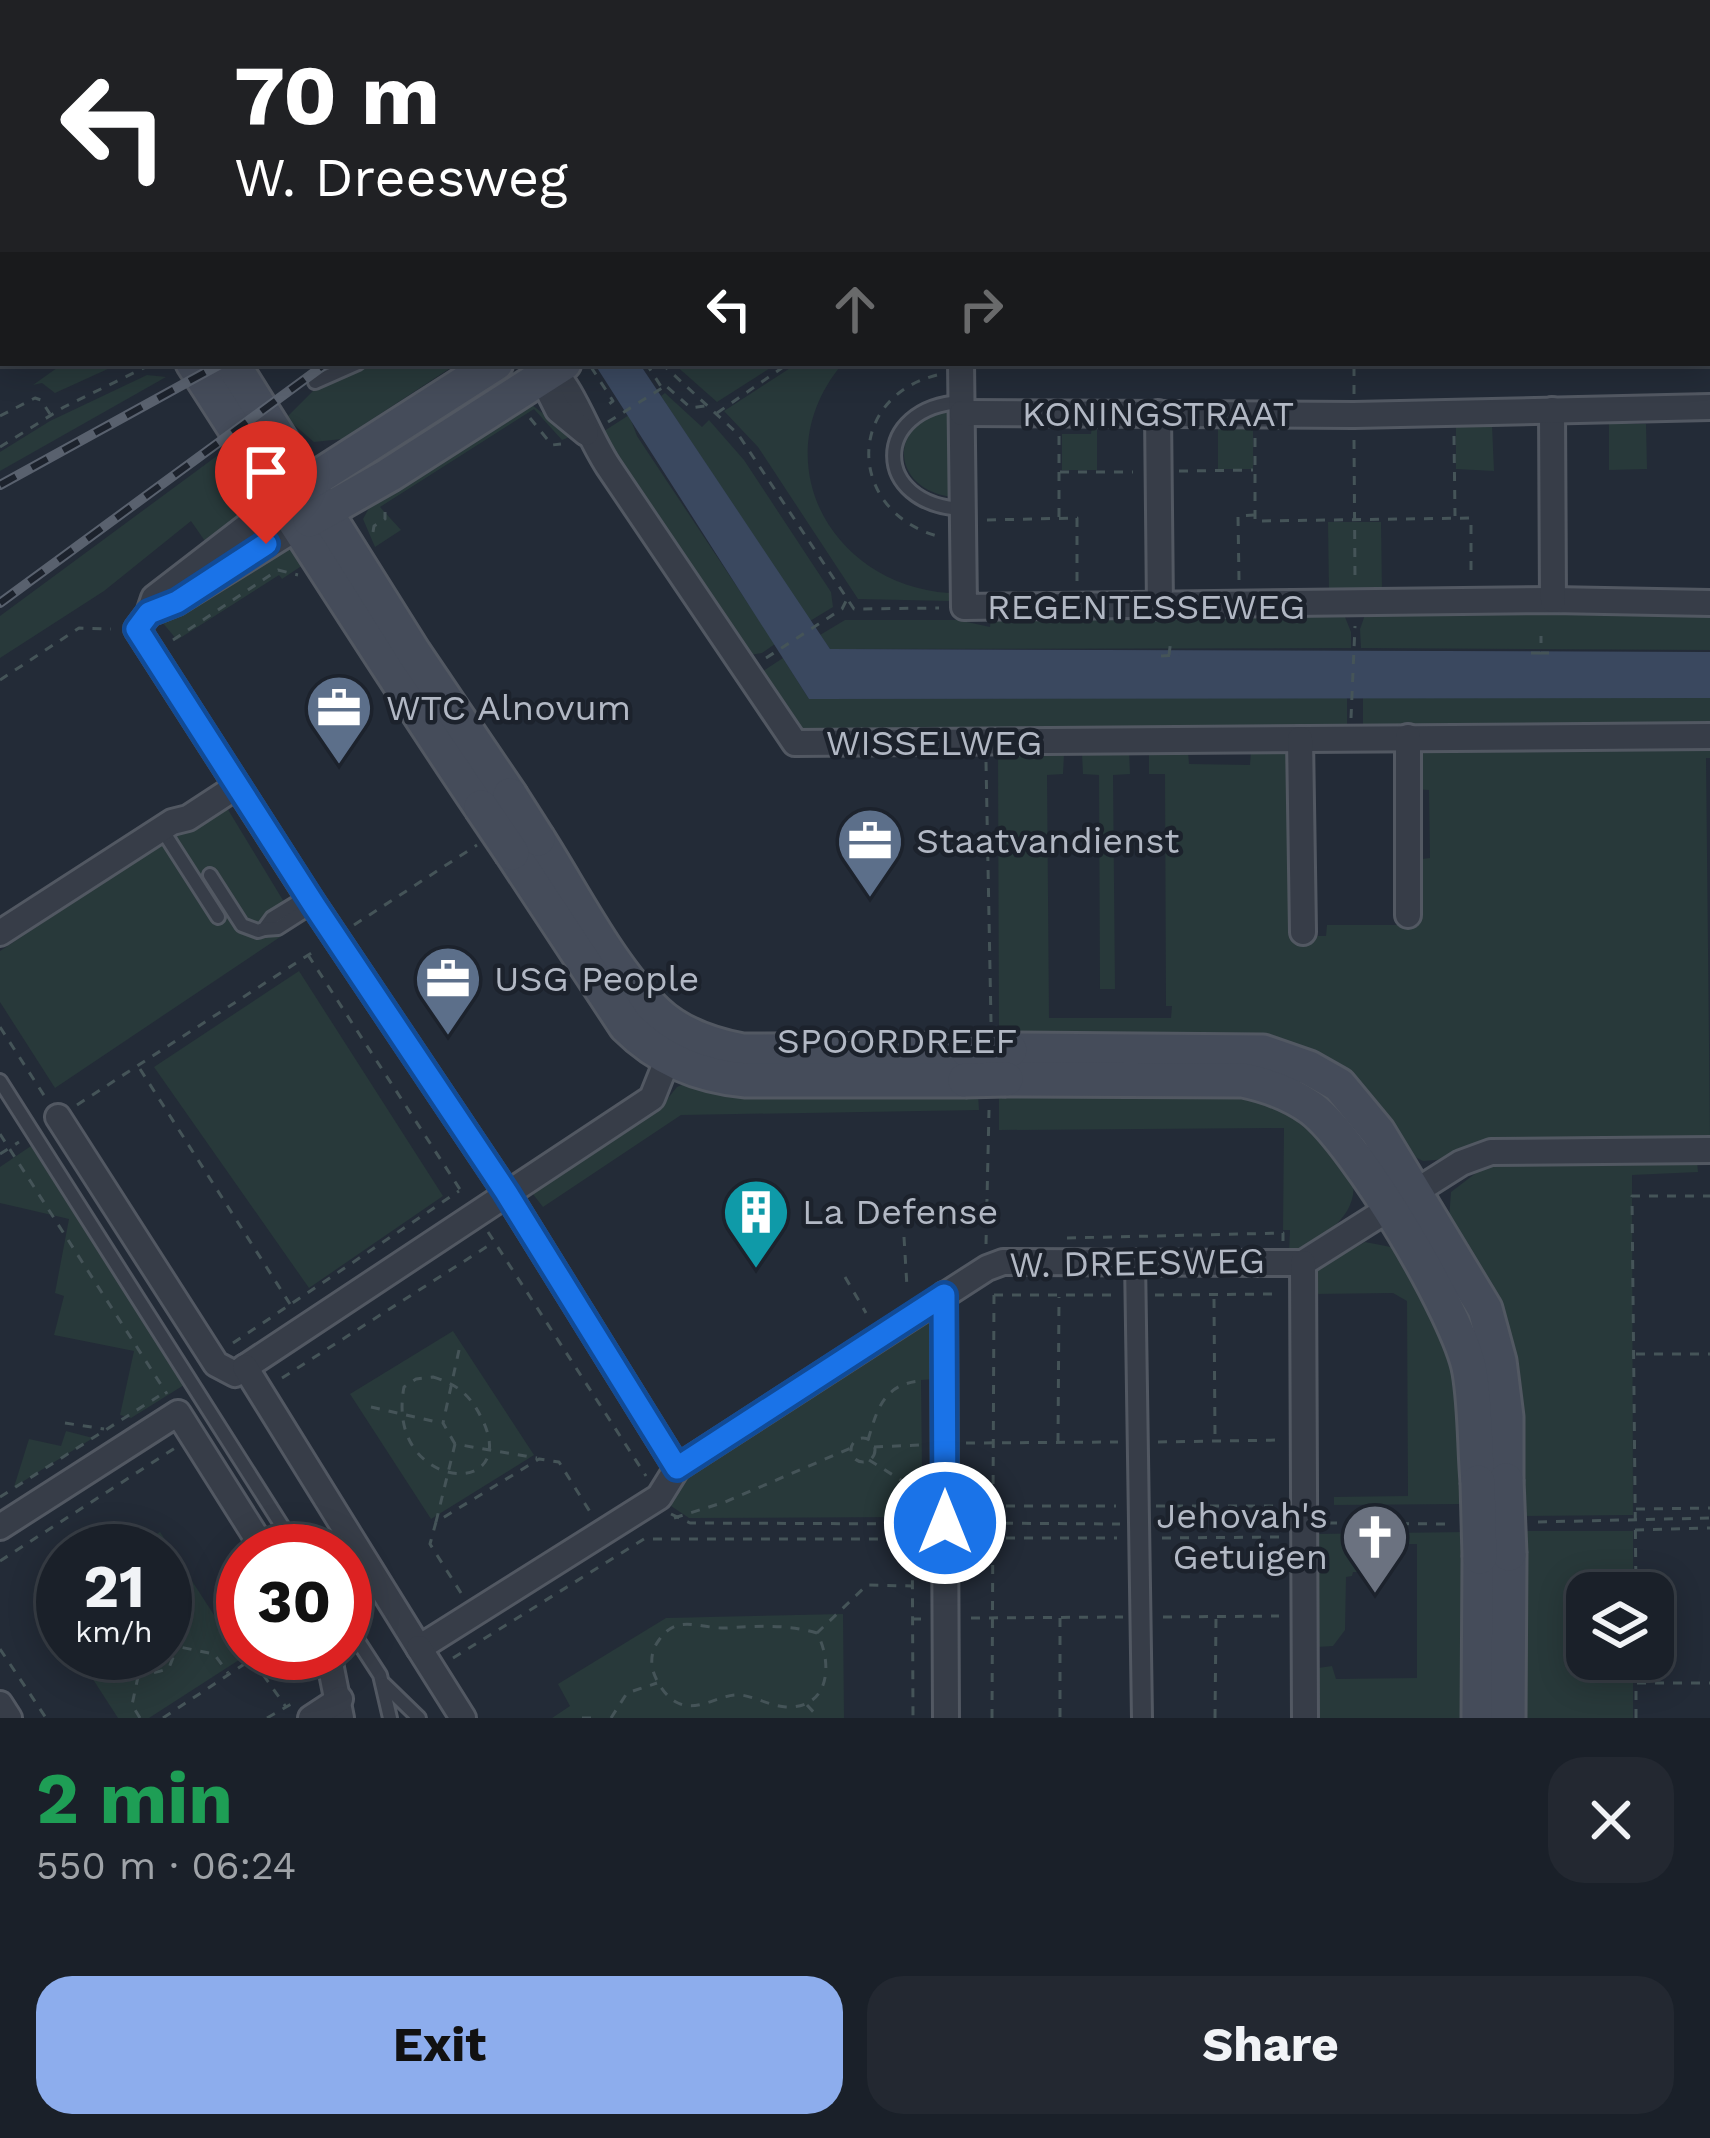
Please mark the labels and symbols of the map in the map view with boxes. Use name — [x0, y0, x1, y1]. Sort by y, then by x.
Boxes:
street label: KONINGSTRAAT — [1022, 393, 1294, 435]
pin — [215, 421, 317, 544]
street label: REGENTESSEWEG — [987, 586, 1305, 628]
office icon: WTC Alnovum — [304, 673, 374, 767]
place label: WTC Alnovum — [386, 687, 631, 729]
street label: WISSELWEG — [826, 722, 1042, 764]
office icon: Staatvandienst — [835, 806, 905, 900]
place label: Staatvandienst — [916, 820, 1179, 862]
office icon: USG People — [413, 944, 483, 1038]
place label: USG People — [494, 958, 699, 1000]
street label: SPOORDREEF — [777, 1020, 1017, 1062]
building icon: La Defense — [721, 1177, 791, 1271]
place label: La Defense — [802, 1191, 998, 1233]
street label: W. DREESWEG — [1009, 1240, 1265, 1286]
position arrow — [882, 1460, 1008, 1586]
place label: Jehovah's Getuigen — [1156, 1495, 1328, 1578]
church icon: Jehovah's Getuigen — [1340, 1502, 1410, 1596]
speed limit sign: 30 — [216, 1524, 372, 1680]

